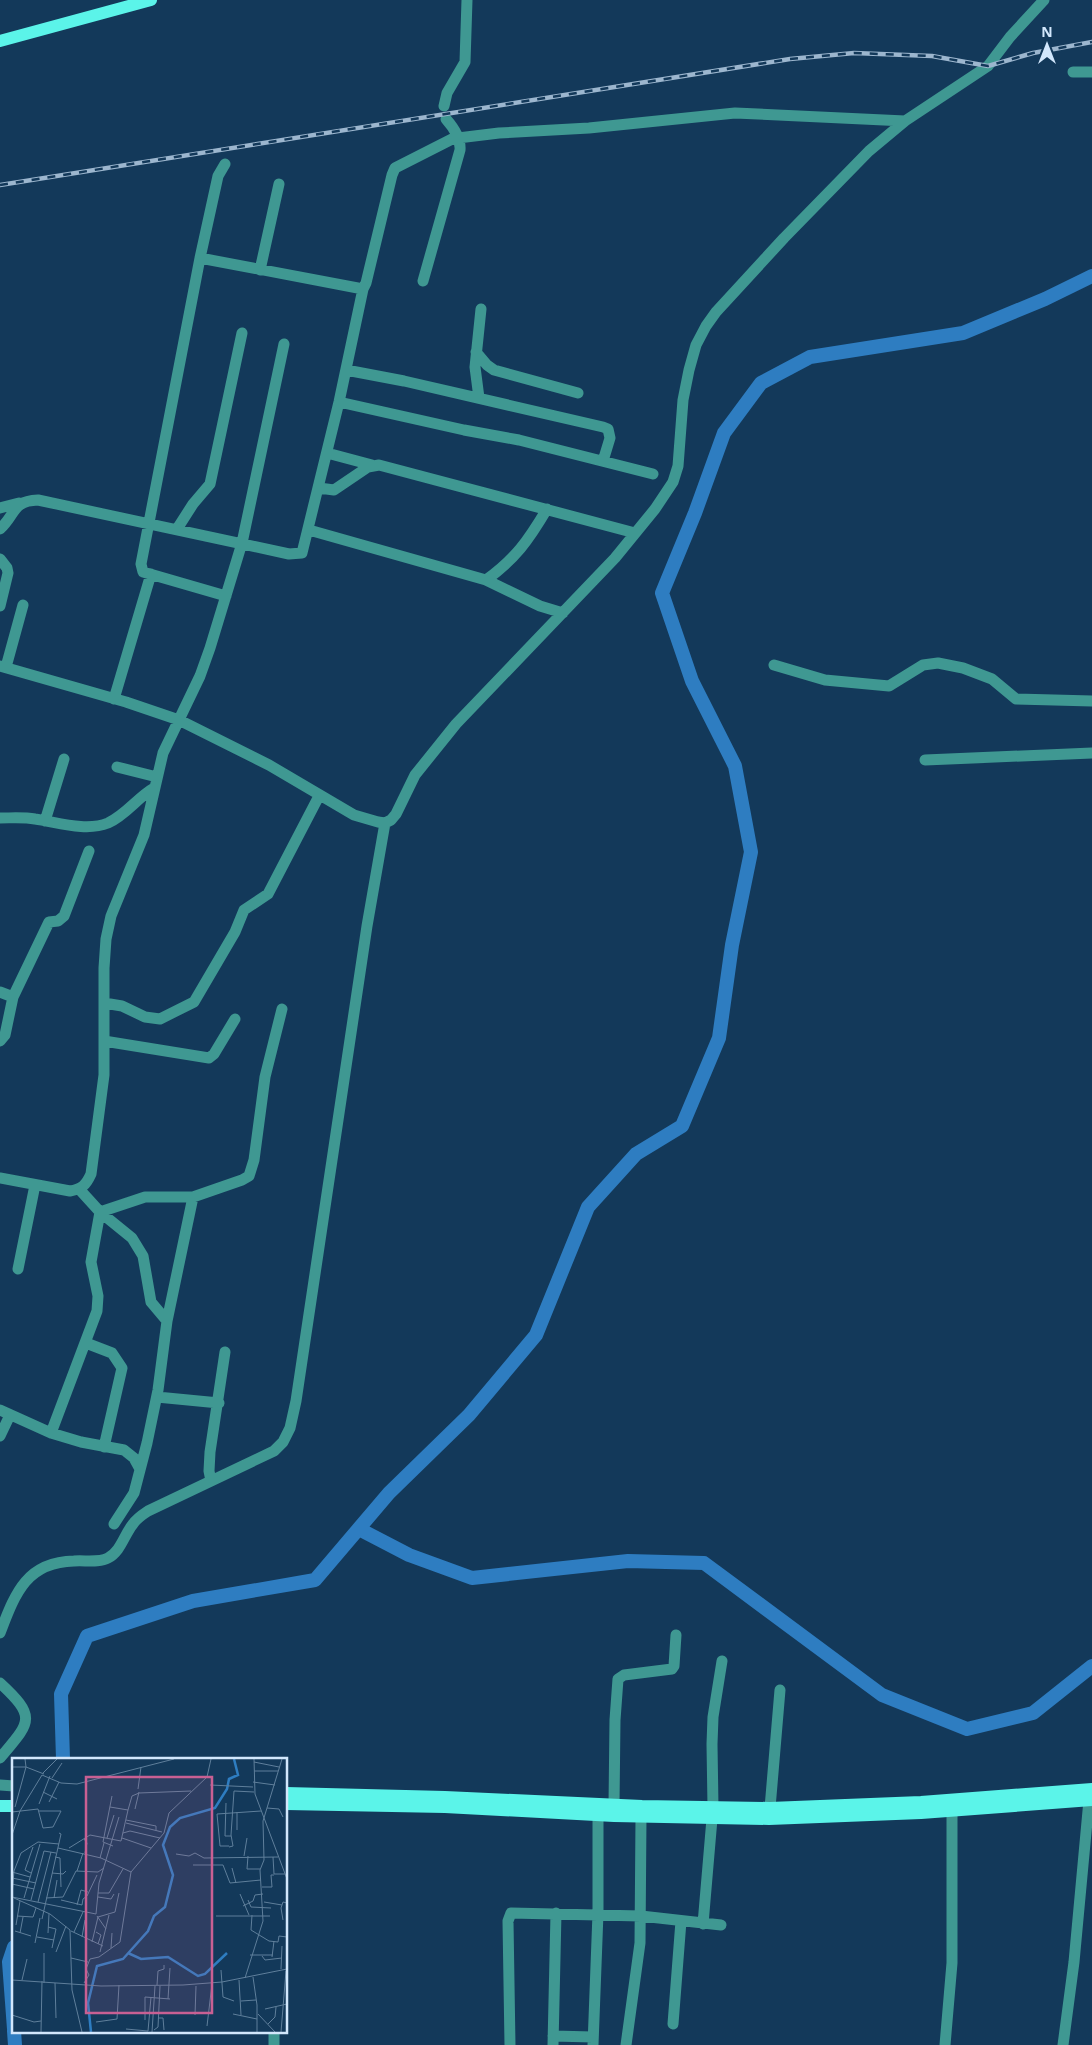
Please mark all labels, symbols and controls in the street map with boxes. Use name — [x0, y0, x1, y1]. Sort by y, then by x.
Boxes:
north arrow — [1022, 20, 1072, 70]
text: N — [1041, 22, 1053, 41]
inset map — [12, 1758, 288, 2032]

